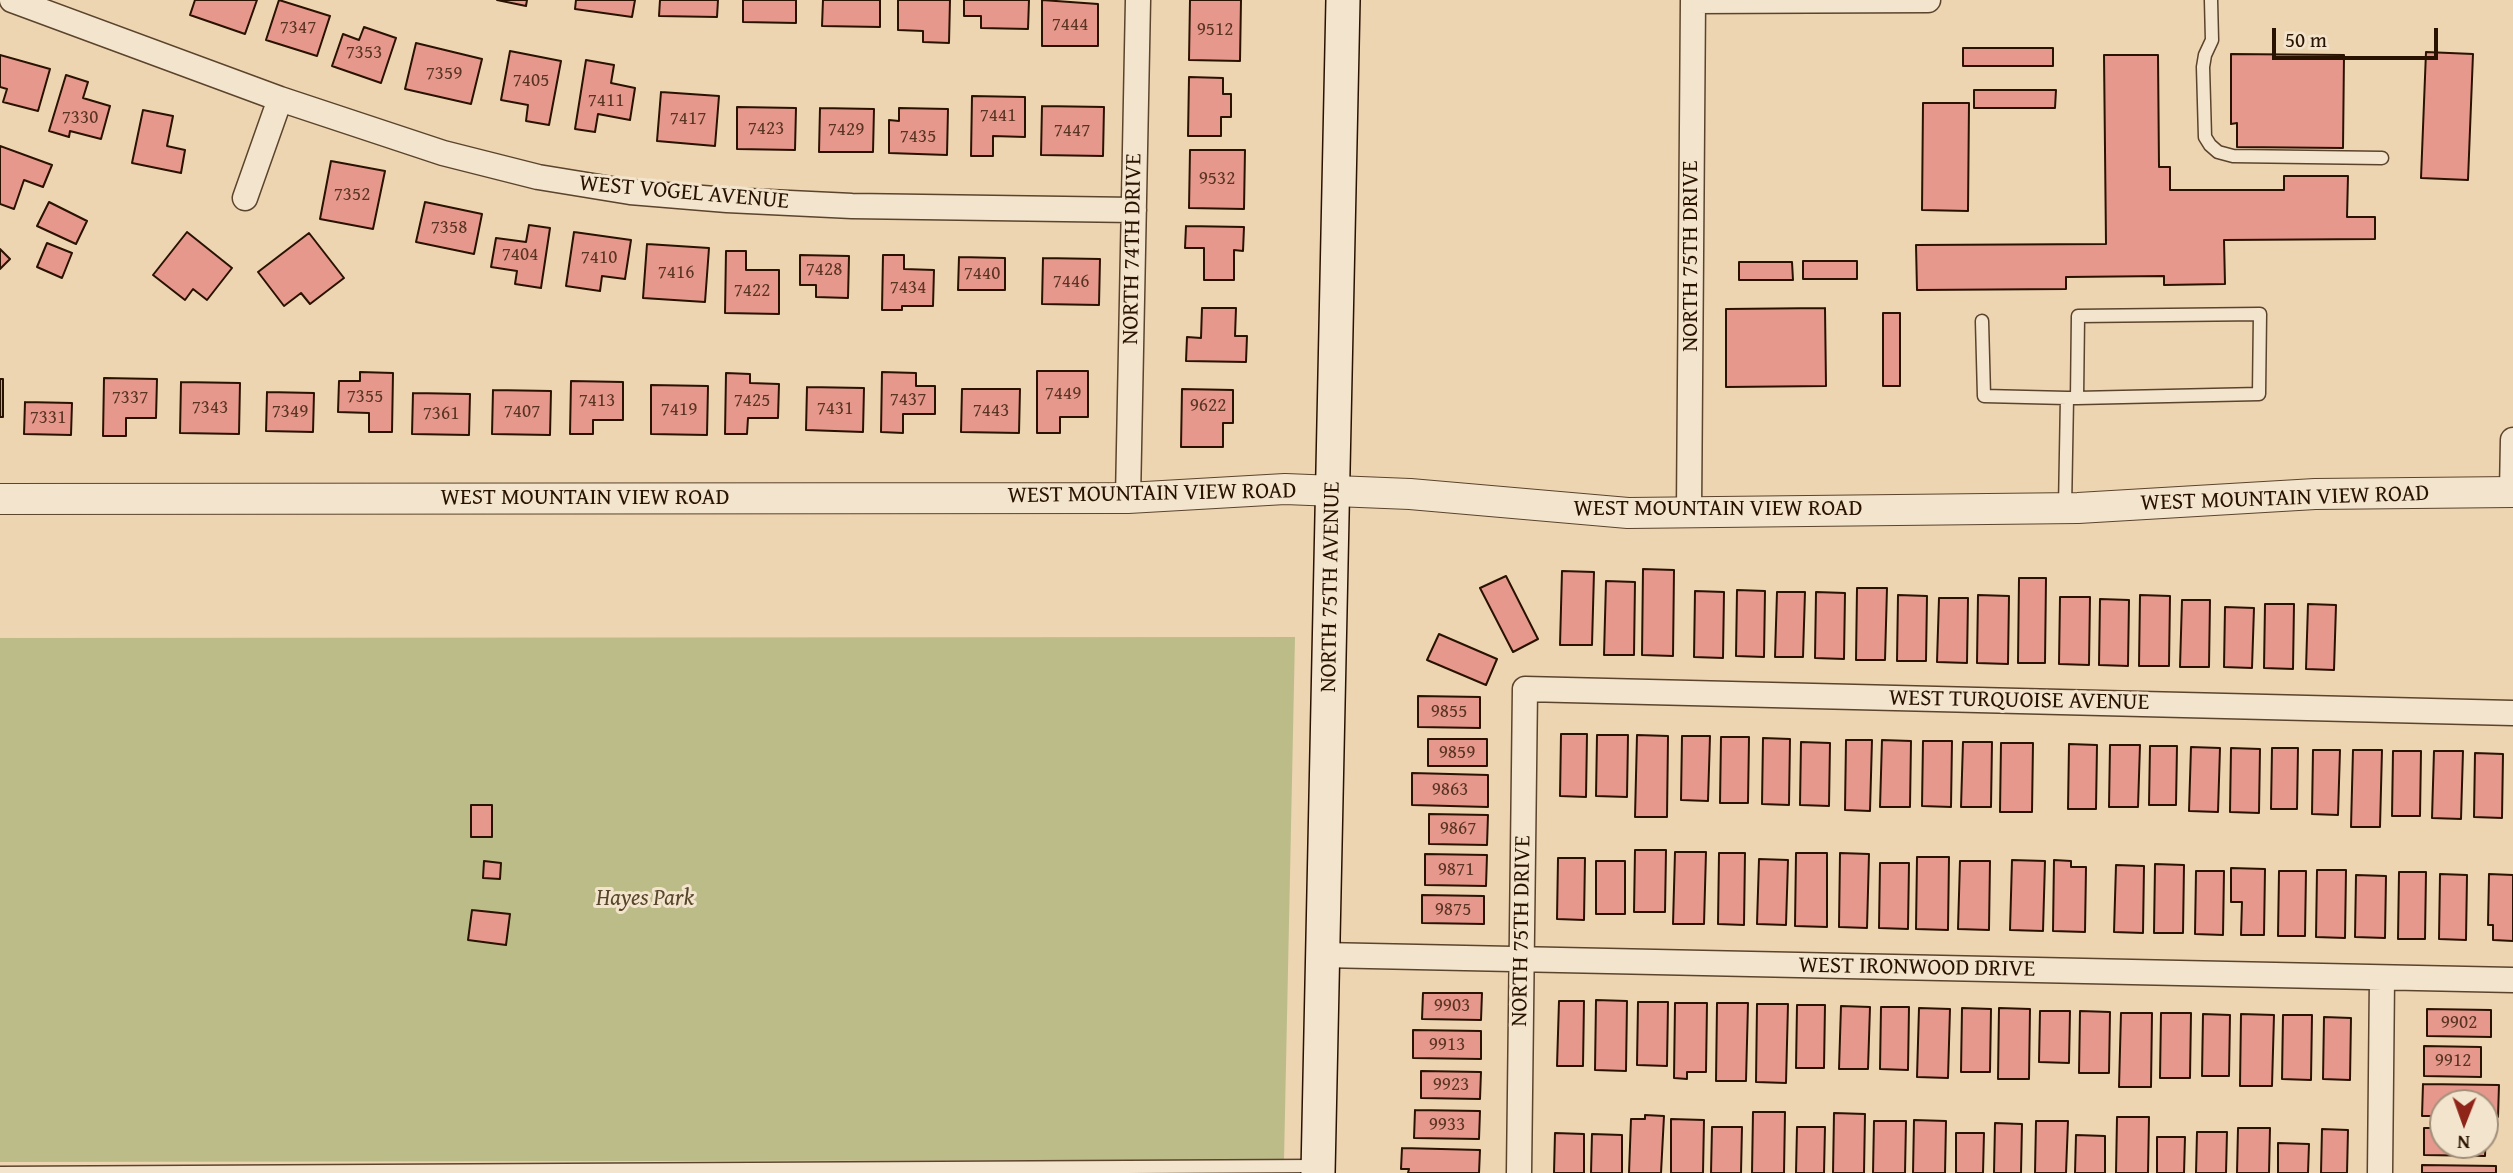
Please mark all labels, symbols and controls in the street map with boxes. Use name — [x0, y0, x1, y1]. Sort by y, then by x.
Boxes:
house number: 7444 — [1052, 14, 1088, 36]
scale bar — [2275, 14, 2441, 58]
house number: 7347 — [280, 17, 316, 39]
house number: 9512 — [1197, 19, 1233, 41]
text: 50 m — [2285, 24, 2327, 55]
house number: 7353 — [346, 42, 382, 64]
house number: 7359 — [426, 63, 462, 85]
house number: 7405 — [513, 70, 549, 92]
house number: 7411 — [588, 90, 624, 112]
house number: 7441 — [980, 105, 1016, 127]
house number: 7330 — [62, 107, 98, 129]
house number: 7417 — [670, 108, 706, 130]
house number: 7423 — [748, 118, 784, 140]
house number: 7429 — [828, 119, 864, 141]
house number: 7447 — [1054, 120, 1090, 142]
house number: 7435 — [900, 126, 936, 148]
street label: NORTH 74TH DRIVE — [1118, 153, 1148, 345]
street label: NORTH 75TH DRIVE — [1677, 160, 1705, 352]
house number: 9532 — [1199, 168, 1235, 190]
street label: WEST VOGEL AVENUE — [578, 170, 790, 216]
house number: 7352 — [334, 184, 370, 206]
house number: 7358 — [431, 217, 467, 239]
house number: 7404 — [502, 244, 538, 266]
house number: 7410 — [581, 247, 617, 269]
house number: 7428 — [806, 259, 842, 281]
house number: 7416 — [658, 262, 694, 284]
house number: 7440 — [964, 263, 1000, 285]
house number: 7446 — [1053, 271, 1089, 293]
house number: 7434 — [890, 277, 926, 299]
house number: 7422 — [734, 280, 770, 302]
house number: 7449 — [1045, 383, 1081, 405]
house number: 7355 — [347, 386, 383, 408]
house number: 7337 — [112, 387, 148, 409]
house number: 7437 — [890, 389, 926, 411]
house number: 7413 — [579, 390, 615, 412]
house number: 7425 — [734, 390, 770, 412]
house number: 9622 — [1190, 395, 1226, 417]
house number: 7343 — [192, 397, 228, 419]
house number: 7431 — [817, 398, 853, 420]
house number: 7419 — [661, 399, 697, 421]
house number: 7443 — [973, 400, 1009, 422]
house number: 7349 — [272, 401, 308, 423]
house number: 7407 — [504, 401, 540, 423]
house number: 7361 — [423, 403, 459, 425]
house number: 7331 — [30, 407, 66, 429]
street label: WEST MOUNTAIN VIEW ROAD — [1007, 478, 1297, 510]
street label: WEST MOUNTAIN VIEW ROAD — [2140, 480, 2430, 518]
street label: NORTH 75TH AVENUE — [1315, 481, 1347, 693]
street label: WEST MOUNTAIN VIEW ROAD — [441, 484, 729, 512]
street label: WEST MOUNTAIN VIEW ROAD — [1574, 495, 1862, 523]
street label: WEST TURQUOISE AVENUE — [1889, 685, 2149, 717]
house number: 9855 — [1431, 701, 1467, 723]
house number: 9859 — [1439, 742, 1475, 764]
house number: 9863 — [1432, 779, 1468, 801]
house number: 9867 — [1440, 818, 1476, 840]
street label: NORTH 75TH DRIVE — [1507, 835, 1537, 1027]
house number: 9871 — [1438, 859, 1474, 881]
park label: Hayes Park — [596, 885, 694, 913]
house number: 9875 — [1435, 899, 1471, 921]
street label: WEST IRONWOOD DRIVE — [1798, 952, 2036, 984]
house number: 9903 — [1434, 995, 1470, 1017]
house number: 9902 — [2441, 1012, 2477, 1034]
house number: 9913 — [1429, 1034, 1465, 1056]
house number: 9912 — [2435, 1050, 2471, 1072]
house number: 9923 — [1433, 1074, 1469, 1096]
north arrow — [2429, 1089, 2499, 1159]
house number: 9933 — [1429, 1114, 1465, 1136]
text: N — [2457, 1129, 2470, 1157]

